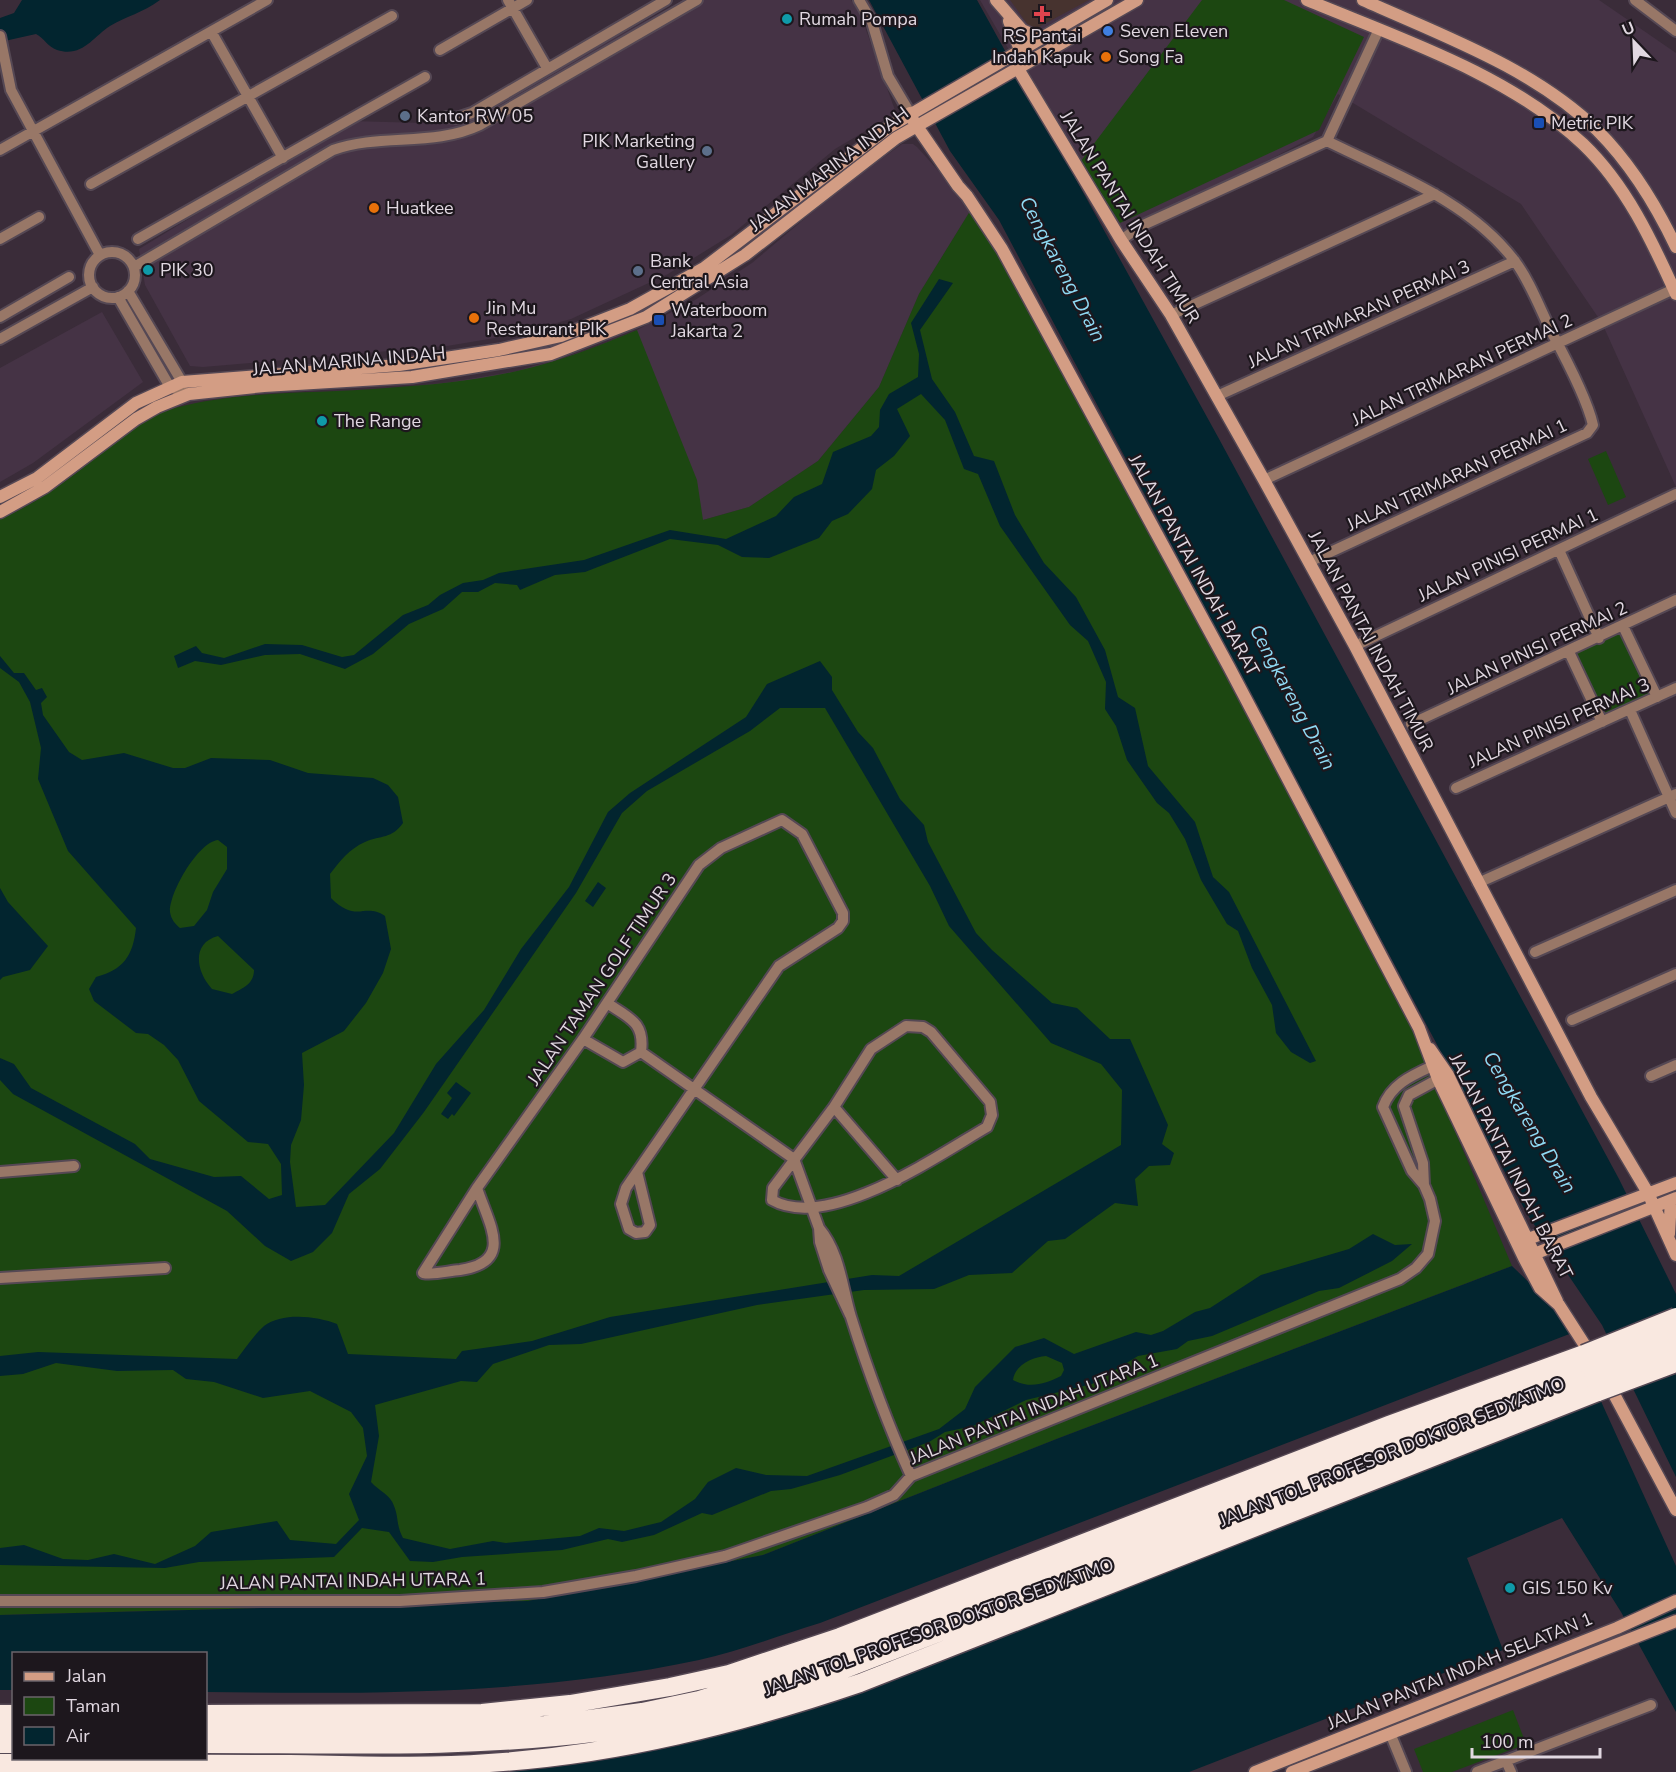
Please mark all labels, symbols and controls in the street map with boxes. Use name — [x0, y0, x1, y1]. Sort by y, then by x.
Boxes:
marker: RS Pantai Indah Kapuk — [1033, 5, 1051, 23]
place label: Rumah Pompa — [799, 7, 917, 31]
marker: Rumah Pompa — [780, 12, 794, 26]
north arrow — [1604, 12, 1664, 72]
text: U — [1619, 17, 1638, 42]
place label: Seven Eleven — [1120, 19, 1228, 43]
place label: RS Pantai Indah Kapuk — [992, 24, 1093, 69]
marker: Seven Eleven — [1101, 24, 1115, 38]
place label: Song Fa — [1118, 45, 1184, 69]
marker: Song Fa — [1099, 50, 1113, 64]
street label: JALAN MARINA INDAH — [744, 101, 914, 237]
place label: Kantor RW 05 — [417, 104, 533, 128]
street label: JALAN PANTAI INDAH TIMUR — [1054, 105, 1205, 328]
marker: Kantor RW 05 — [398, 109, 412, 123]
place label: Metric PIK — [1551, 111, 1634, 135]
marker: Metric PIK — [1532, 116, 1546, 130]
place label: PIK Marketing Gallery — [582, 129, 696, 174]
marker: PIK Marketing Gallery — [700, 144, 714, 158]
water label: Cengkareng Drain — [1013, 192, 1112, 347]
place label: Huatkee — [386, 196, 454, 220]
marker: Huatkee — [367, 201, 381, 215]
place label: Bank Central Asia — [650, 249, 749, 294]
street label: JALAN TRIMARAN PERMAI 3 — [1243, 254, 1474, 374]
place label: PIK 30 — [160, 258, 213, 282]
marker: PIK 30 — [141, 263, 155, 277]
marker: Bank Central Asia — [631, 264, 645, 278]
place label: Jin Mu Restaurant PIK — [485, 296, 607, 341]
place label: Waterboom Jakarta 2 — [670, 298, 767, 343]
street label: JALAN TRIMARAN PERMAI 2 — [1347, 308, 1576, 432]
marker: Jin Mu Restaurant PIK — [467, 311, 481, 325]
marker: Waterboom Jakarta 2 — [652, 313, 666, 327]
street label: JALAN MARINA INDAH — [251, 341, 446, 381]
place label: The Range — [334, 409, 421, 433]
street label: JALAN TRIMARAN PERMAI 1 — [1342, 413, 1571, 537]
marker: The Range — [315, 414, 329, 428]
street label: JALAN PANTAI INDAH BARAT — [1122, 449, 1265, 680]
street label: JALAN PINISI PERMAI 1 — [1413, 503, 1602, 608]
street label: JALAN PANTAI INDAH TIMUR — [1302, 526, 1439, 755]
street label: JALAN PINISI PERMAI 2 — [1442, 596, 1631, 701]
water label: Cengkareng Drain — [1243, 620, 1342, 775]
street label: JALAN PINISI PERMAI 3 — [1464, 672, 1653, 774]
street label: JALAN TAMAN GOLF TIMUR 3 — [521, 868, 682, 1091]
water label: Cengkareng Drain — [1476, 1046, 1583, 1198]
street label: JALAN PANTAI INDAH BARAT — [1443, 1048, 1578, 1283]
street label: JALAN PANTAI INDAH UTARA 1 — [905, 1348, 1162, 1470]
street label: JALAN TOL PROFESOR DOKTOR SEDYATMO — [1215, 1372, 1568, 1533]
street label: JALAN TOL PROFESOR DOKTOR SEDYATMO — [760, 1552, 1117, 1702]
street label: JALAN PANTAI INDAH UTARA 1 — [219, 1567, 486, 1595]
place label: GIS 150 Kv — [1522, 1576, 1613, 1600]
marker: GIS 150 Kv — [1503, 1581, 1517, 1595]
street label: JALAN PANTAI INDAH SELATAN 1 — [1323, 1607, 1596, 1736]
legend — [12, 1652, 207, 1760]
text: Jalan — [65, 1664, 106, 1688]
text: Taman — [66, 1694, 120, 1718]
scale bar — [1472, 1721, 1600, 1759]
text: Air — [66, 1724, 90, 1748]
text: 100 m — [1481, 1730, 1533, 1754]

